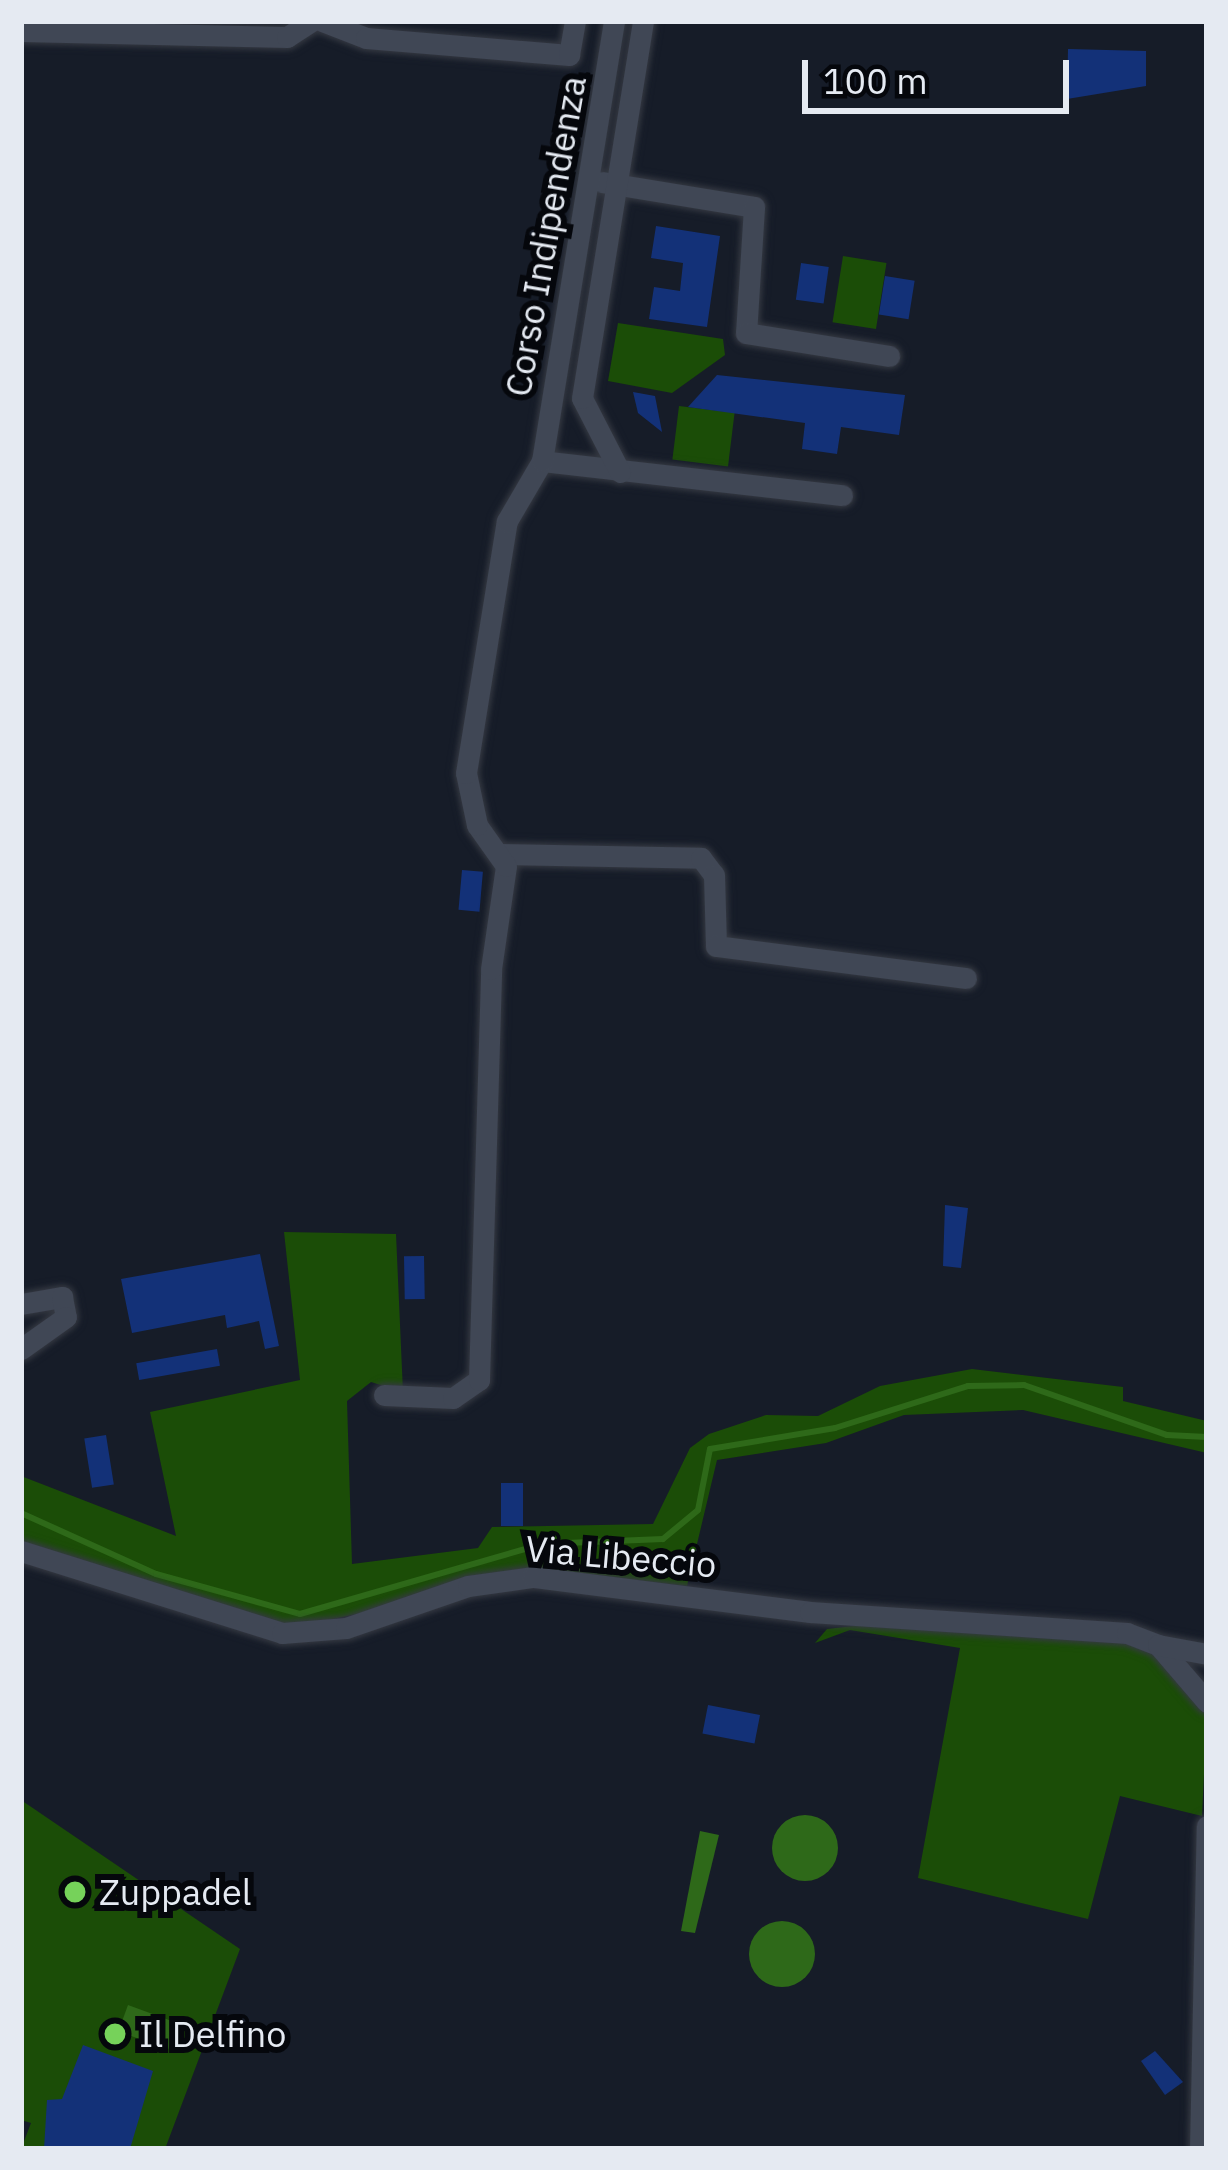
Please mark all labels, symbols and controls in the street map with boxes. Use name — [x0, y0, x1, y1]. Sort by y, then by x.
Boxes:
scale bar — [808, 36, 1075, 110]
text: 100 m — [823, 57, 928, 104]
street label: Corso Indipendenza — [496, 72, 594, 400]
street label: Via Libeccio — [524, 1526, 718, 1586]
place label: Zuppadel — [99, 1870, 252, 1914]
marker: Zuppadel — [62, 1879, 88, 1905]
place label: Il Delfino — [139, 2012, 286, 2056]
marker: Il Delfino — [102, 2021, 128, 2047]

